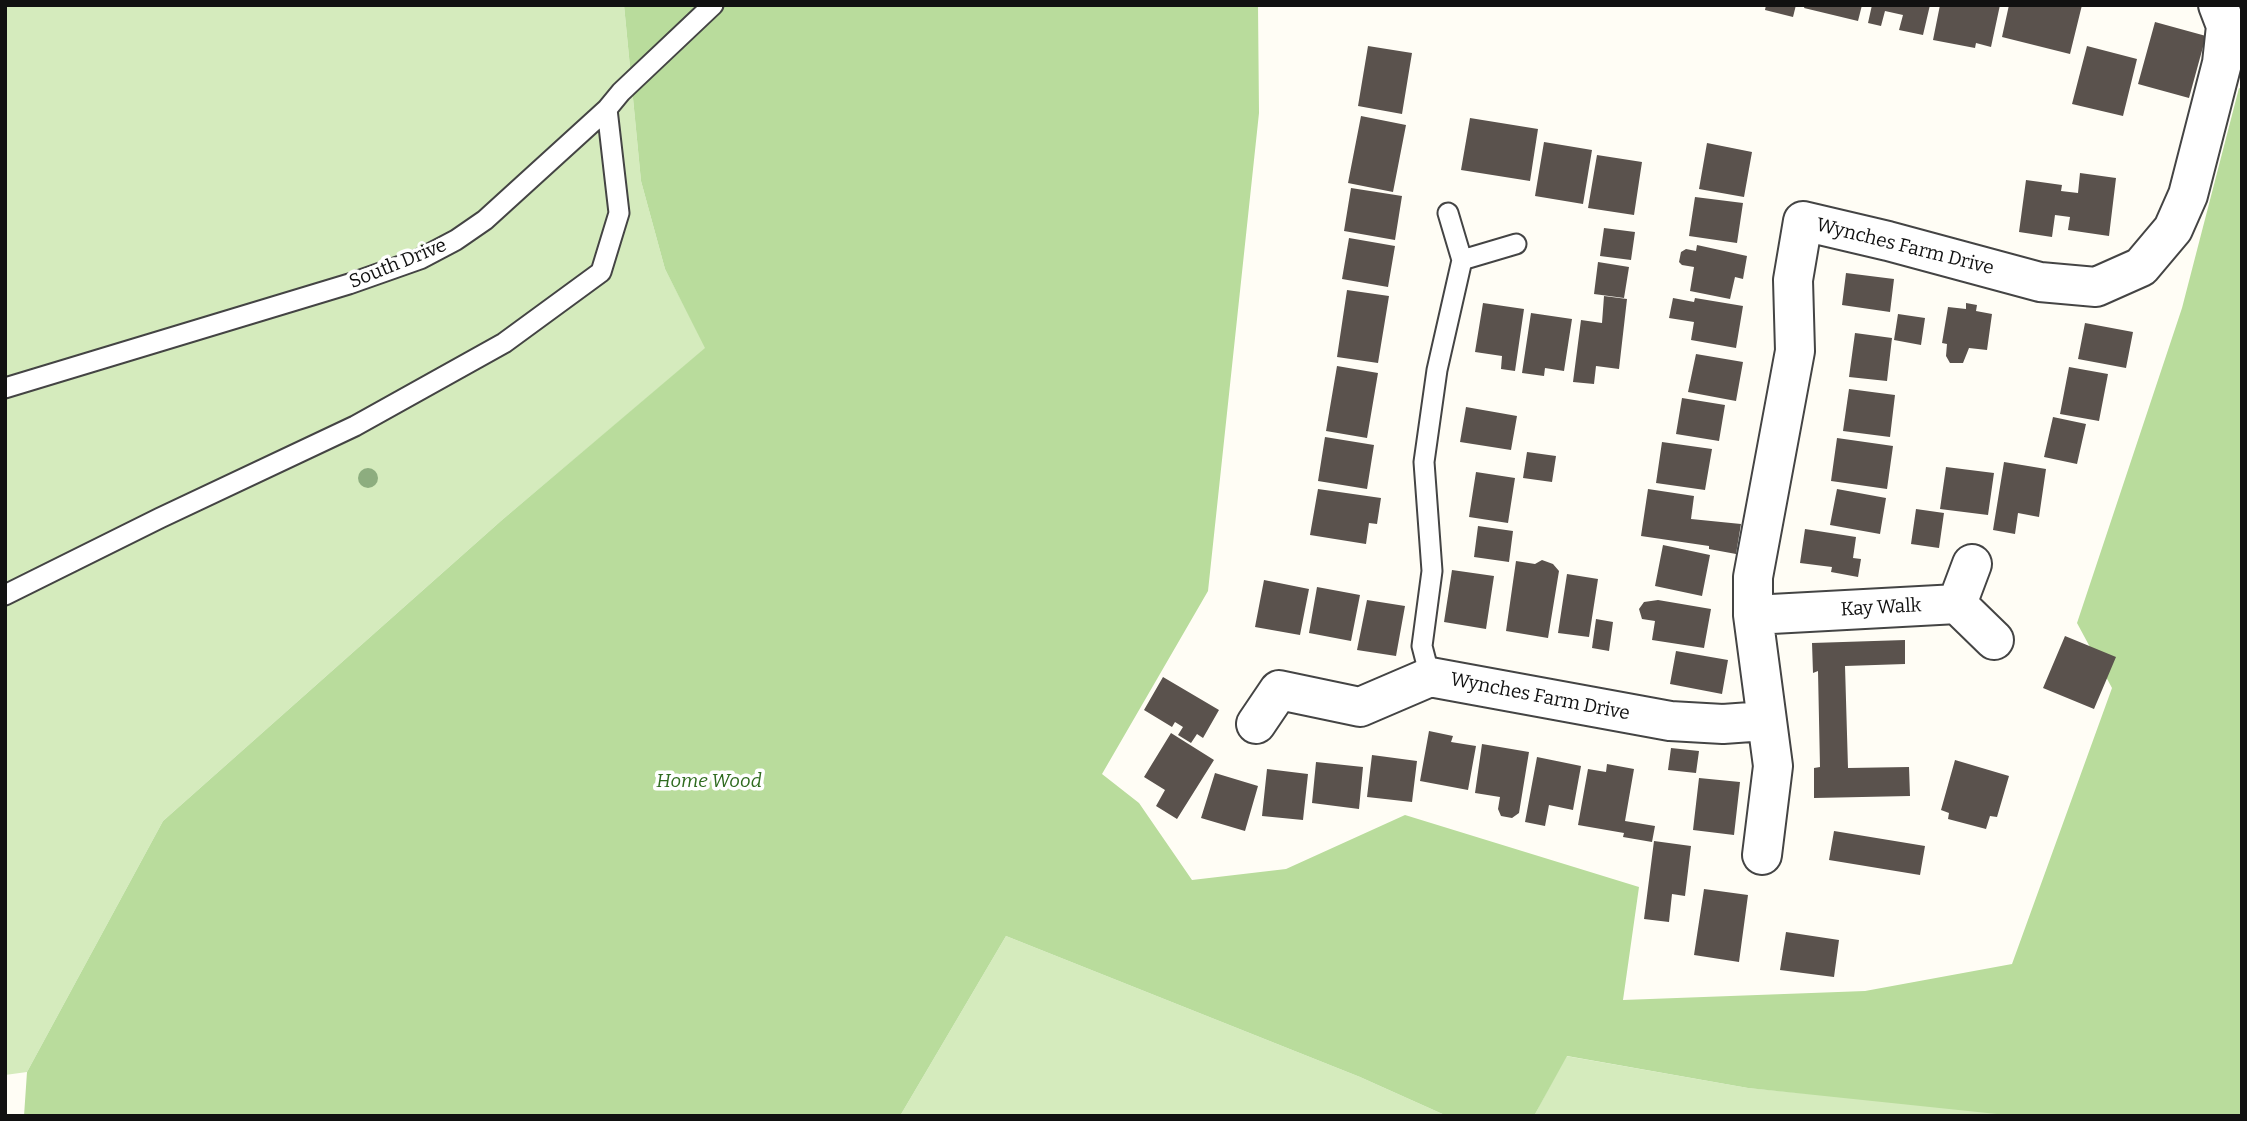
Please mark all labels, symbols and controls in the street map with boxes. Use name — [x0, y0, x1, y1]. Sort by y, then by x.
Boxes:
street label: Wynches Farm Drive — [1814, 214, 1996, 280]
street label: South Drive — [346, 234, 450, 294]
street label: Kay Walk — [1840, 595, 1922, 621]
street label: Wynches Farm Drive — [1448, 668, 1632, 726]
park label: Home Wood — [656, 771, 762, 793]

